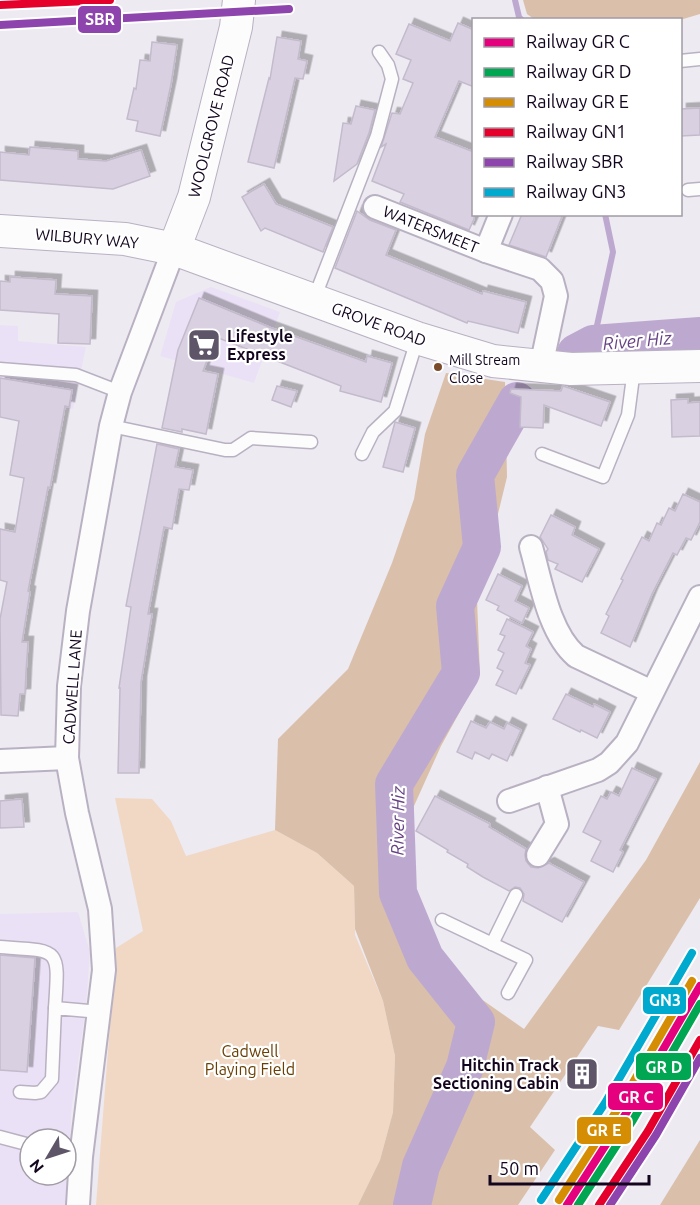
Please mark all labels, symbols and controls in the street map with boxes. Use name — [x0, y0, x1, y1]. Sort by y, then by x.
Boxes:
line badge: SBR — [77, 5, 122, 34]
text: SBR — [85, 10, 116, 28]
legend — [472, 18, 682, 216]
text: Railway GR C — [526, 31, 630, 51]
street label: WOOLGROVE ROAD — [185, 53, 237, 199]
text: Railway GR D — [526, 61, 631, 81]
text: Railway GR E — [526, 91, 629, 111]
text: Railway GN1 — [526, 121, 626, 141]
text: Railway SBR — [526, 151, 624, 171]
text: Railway GN3 — [526, 181, 626, 201]
street label: WATERSMEET — [381, 202, 481, 256]
street label: WILBURY WAY — [34, 225, 140, 252]
street label: GROVE ROAD — [329, 299, 429, 349]
supermarket icon: Lifestyle Express — [186, 327, 222, 363]
place label: Lifestyle Express — [227, 327, 293, 363]
water label: River Hiz — [602, 327, 673, 353]
place label: Mill Stream Close — [449, 352, 520, 386]
marker: Mill Stream Close — [432, 361, 444, 373]
street label: CADWELL LANE — [59, 629, 85, 745]
water label: River Hiz — [386, 785, 408, 856]
line badge: GN3 — [642, 986, 687, 1015]
text: GN3 — [649, 991, 681, 1009]
park label: Cadwell Playing Field — [205, 1042, 295, 1078]
line badge: GR D — [635, 1052, 692, 1081]
place label: Hitchin Track Sectioning Cabin — [433, 1056, 559, 1092]
building icon: Hitchin Track Sectioning Cabin — [564, 1056, 600, 1092]
text: GR D — [645, 1058, 683, 1076]
line badge: GR C — [607, 1082, 664, 1111]
text: GR C — [618, 1088, 654, 1106]
line badge: GR E — [576, 1116, 632, 1145]
text: GR E — [587, 1121, 621, 1139]
north arrow — [18, 1127, 78, 1187]
scale bar — [490, 1148, 649, 1186]
text: N — [26, 1156, 47, 1177]
text: 50 m — [499, 1158, 539, 1178]

